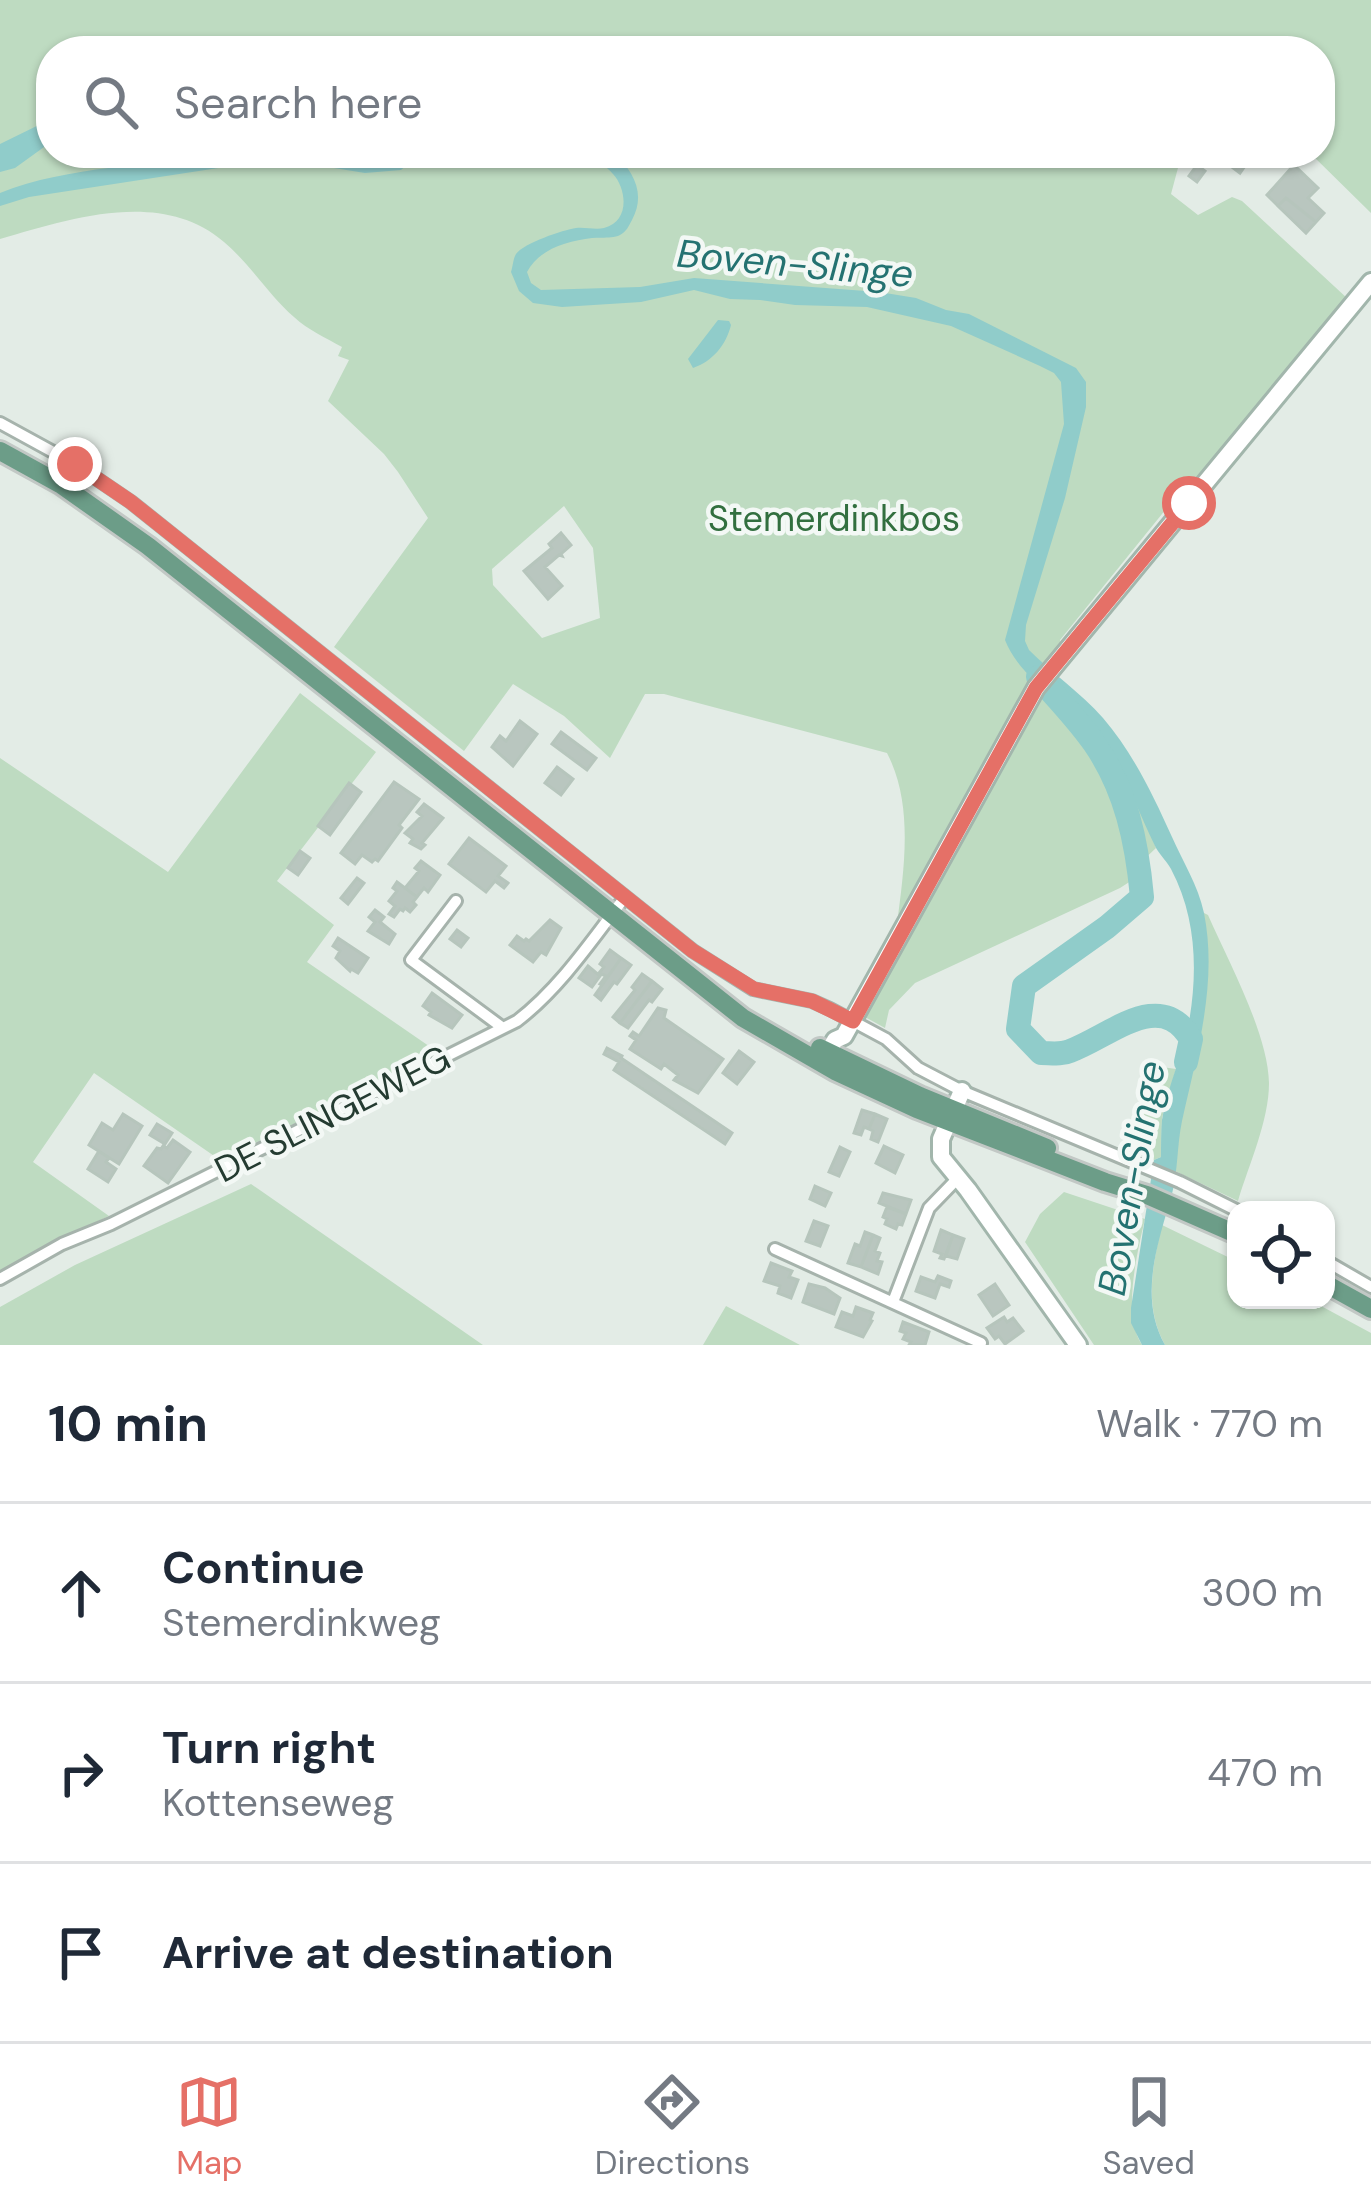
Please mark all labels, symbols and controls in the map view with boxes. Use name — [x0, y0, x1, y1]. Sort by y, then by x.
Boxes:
search box — [36, 36, 1335, 168]
icon: search — [78, 69, 144, 135]
text: Search here — [174, 73, 422, 132]
water label: Boven-Slinge — [675, 228, 915, 299]
route end — [48, 437, 102, 491]
route start — [1162, 476, 1216, 530]
park label: Stemerdinkbos — [708, 495, 960, 542]
street label: DE SLINGEWEG — [207, 1034, 458, 1193]
water label: Boven-Slinge — [1086, 1057, 1177, 1299]
map controls — [1227, 1201, 1335, 1309]
button: locate — [1227, 1201, 1335, 1309]
text: 10 min — [48, 1390, 208, 1457]
text: Walk · 770 m — [1096, 1398, 1323, 1449]
text: Continue — [162, 1538, 365, 1597]
icon: ahead — [48, 1560, 114, 1626]
text: 300 m — [1201, 1567, 1323, 1618]
text: Stemerdinkweg — [162, 1597, 441, 1648]
text: Turn right — [162, 1718, 376, 1777]
icon: right — [48, 1740, 114, 1806]
text: 470 m — [1207, 1747, 1323, 1798]
text: Kottenseweg — [162, 1777, 394, 1828]
icon: arrive — [48, 1920, 114, 1986]
text: Arrive at destination — [162, 1923, 614, 1982]
tab: Map — [176, 2069, 243, 2184]
tab: Directions — [595, 2069, 750, 2184]
tab: Saved — [1102, 2069, 1195, 2184]

